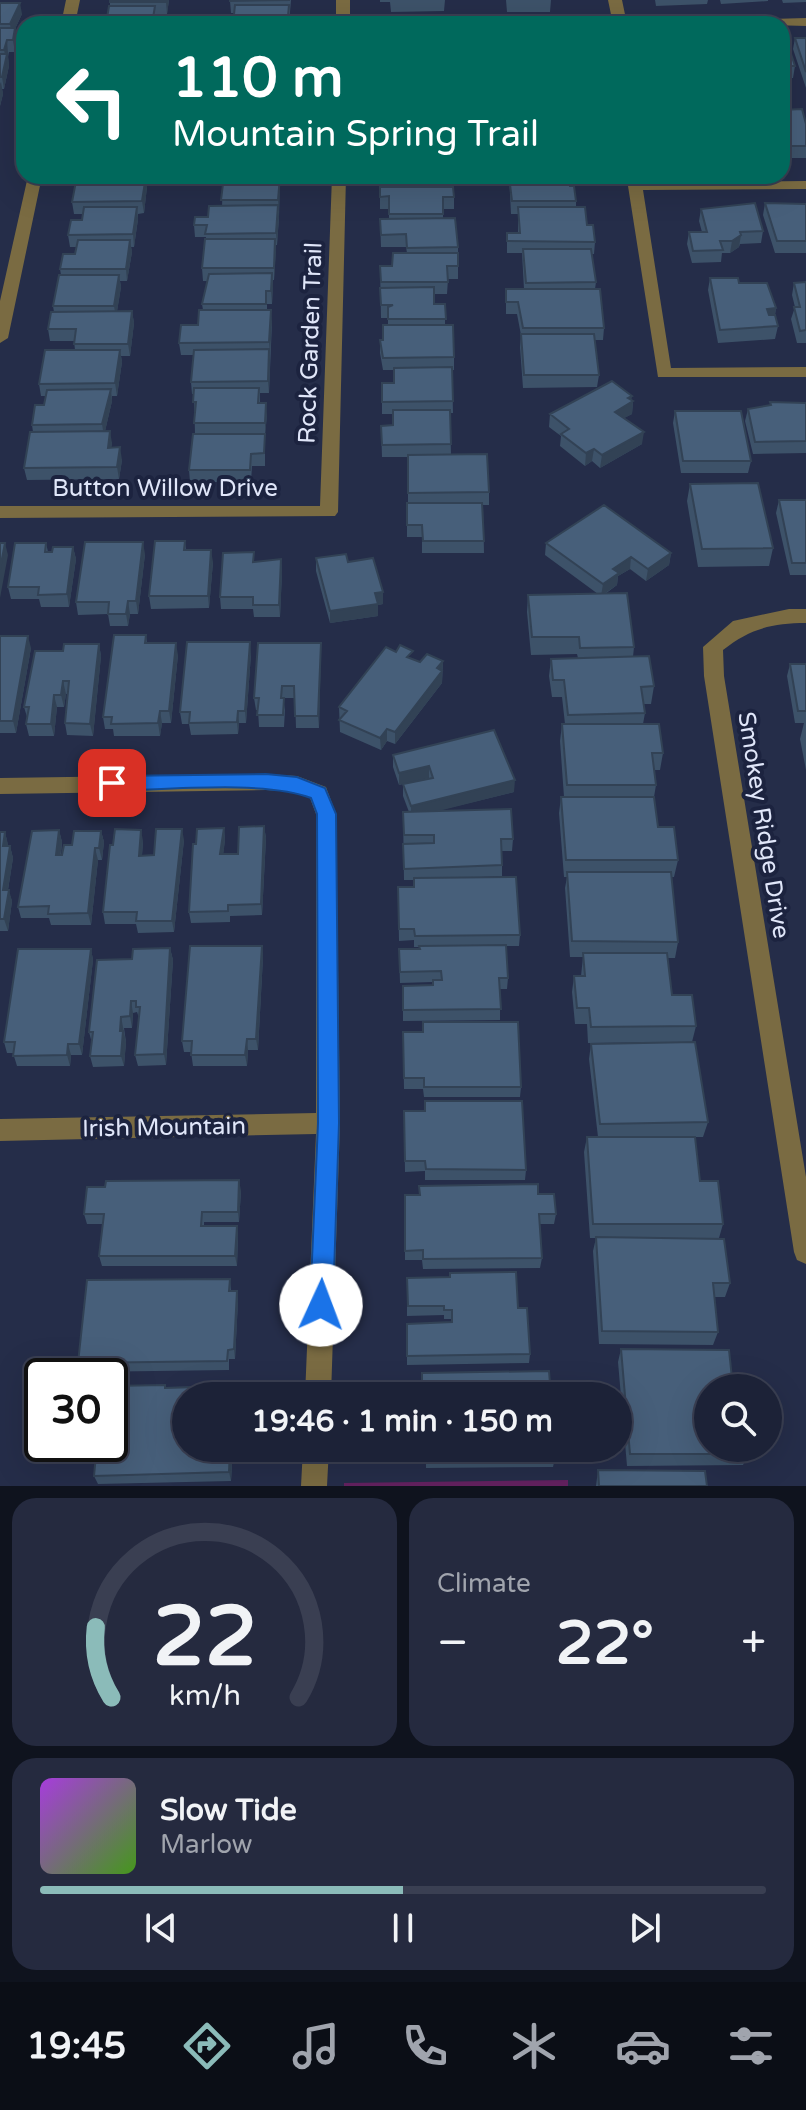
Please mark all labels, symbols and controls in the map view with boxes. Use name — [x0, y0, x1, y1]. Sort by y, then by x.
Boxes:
text: 110 m — [172, 45, 343, 112]
icon: left — [40, 48, 144, 152]
text: Mountain Spring Trail — [172, 113, 539, 156]
street label: Rock Garden Trail — [292, 242, 329, 444]
street label: Button Willow Drive — [52, 474, 278, 503]
street label: Smokey Ridge Drive — [731, 710, 796, 940]
pin — [78, 749, 146, 817]
icon: arrive — [90, 761, 134, 805]
street label: Irish Mountain — [82, 1112, 246, 1143]
position arrow — [279, 1263, 363, 1347]
speed limit sign: 30 — [24, 1358, 128, 1462]
map controls — [694, 1374, 782, 1462]
button: search — [694, 1374, 782, 1462]
text: 19:46 · 1 min · 150 m — [251, 1403, 553, 1440]
text: Climate — [437, 1568, 531, 1599]
text: 22 — [152, 1588, 257, 1688]
text: 22° — [556, 1608, 654, 1680]
text: − — [437, 1617, 468, 1670]
text: + — [741, 1617, 766, 1670]
text: km/h — [169, 1679, 240, 1713]
text: Slow Tide — [160, 1792, 297, 1829]
text: Marlow — [160, 1829, 252, 1860]
icon: previous — [139, 1906, 183, 1950]
icon: pause — [381, 1906, 425, 1950]
icon: next — [623, 1906, 667, 1950]
icon: directions — [179, 2018, 235, 2074]
icon: music — [288, 2018, 344, 2074]
icon: phone — [397, 2018, 453, 2074]
icon: climate — [506, 2018, 562, 2074]
icon: car — [615, 2018, 671, 2074]
icon: filters — [723, 2018, 779, 2074]
text: 19:45 — [26, 2025, 126, 2068]

